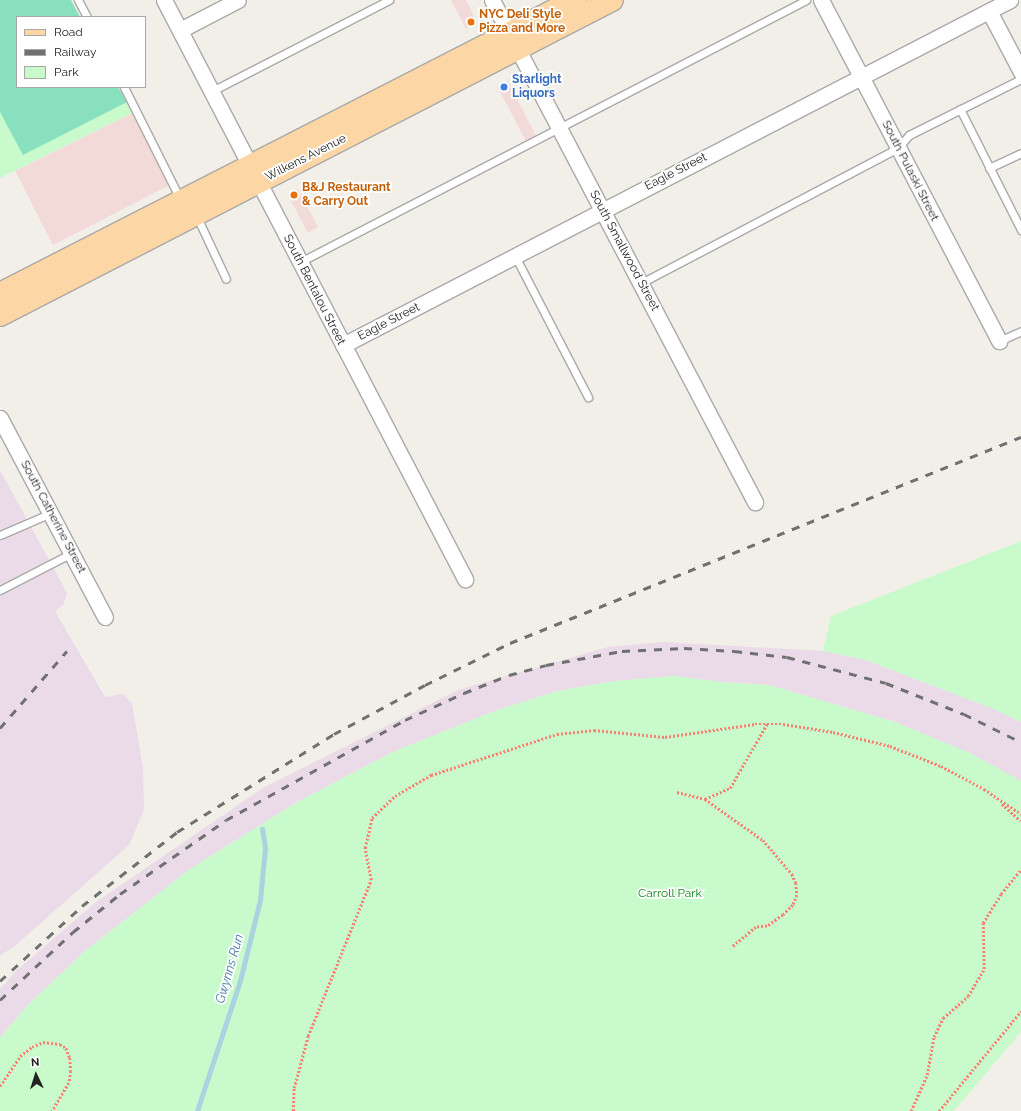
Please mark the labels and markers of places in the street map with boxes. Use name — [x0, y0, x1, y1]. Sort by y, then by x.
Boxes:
place label: NYC Deli Style Pizza and More — [479, 8, 565, 36]
marker: NYC Deli Style Pizza and More — [466, 17, 476, 27]
place label: Starlight Liquors — [512, 73, 562, 101]
marker: Starlight Liquors — [499, 82, 509, 92]
place label: B&J Restaurant & Carry Out — [302, 181, 391, 209]
marker: B&J Restaurant & Carry Out — [289, 190, 299, 200]

